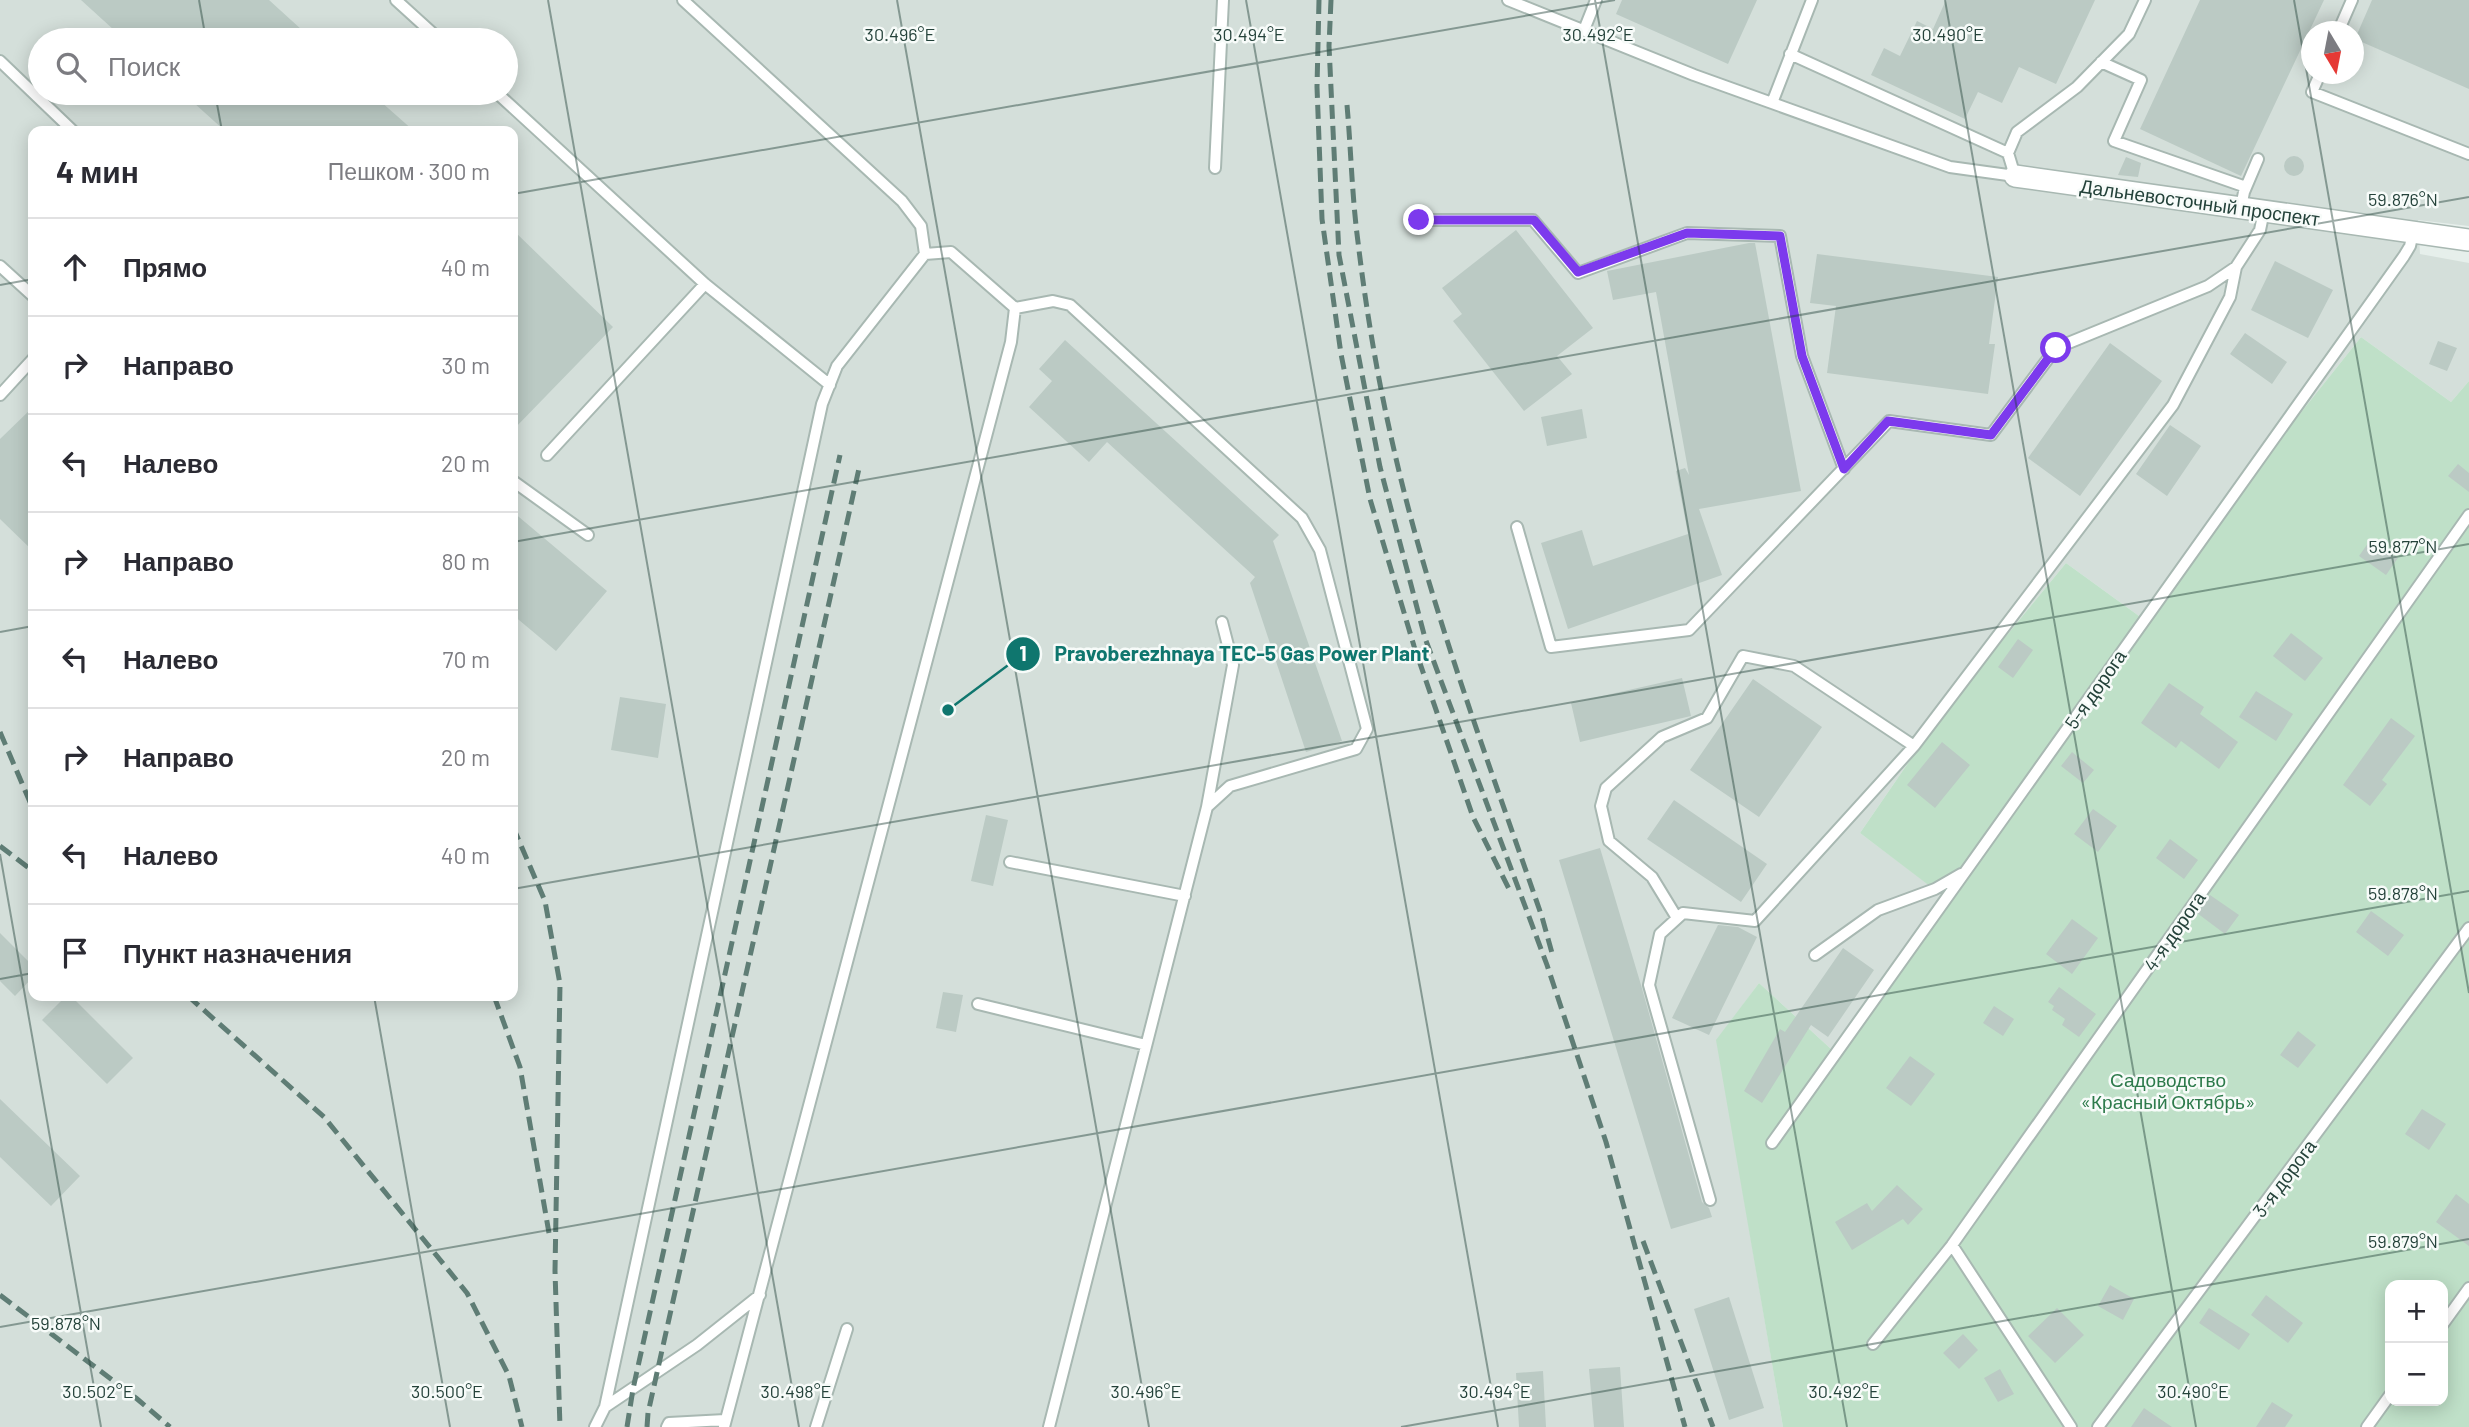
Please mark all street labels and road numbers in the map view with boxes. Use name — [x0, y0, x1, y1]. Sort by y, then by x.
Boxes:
street label: Дальневосточный проспект — [2079, 174, 2321, 230]
street label: 5-я дорога — [2059, 645, 2131, 733]
street label: 4-я дорога — [2138, 886, 2210, 975]
street label: 3-я дорога — [2247, 1134, 2321, 1221]

